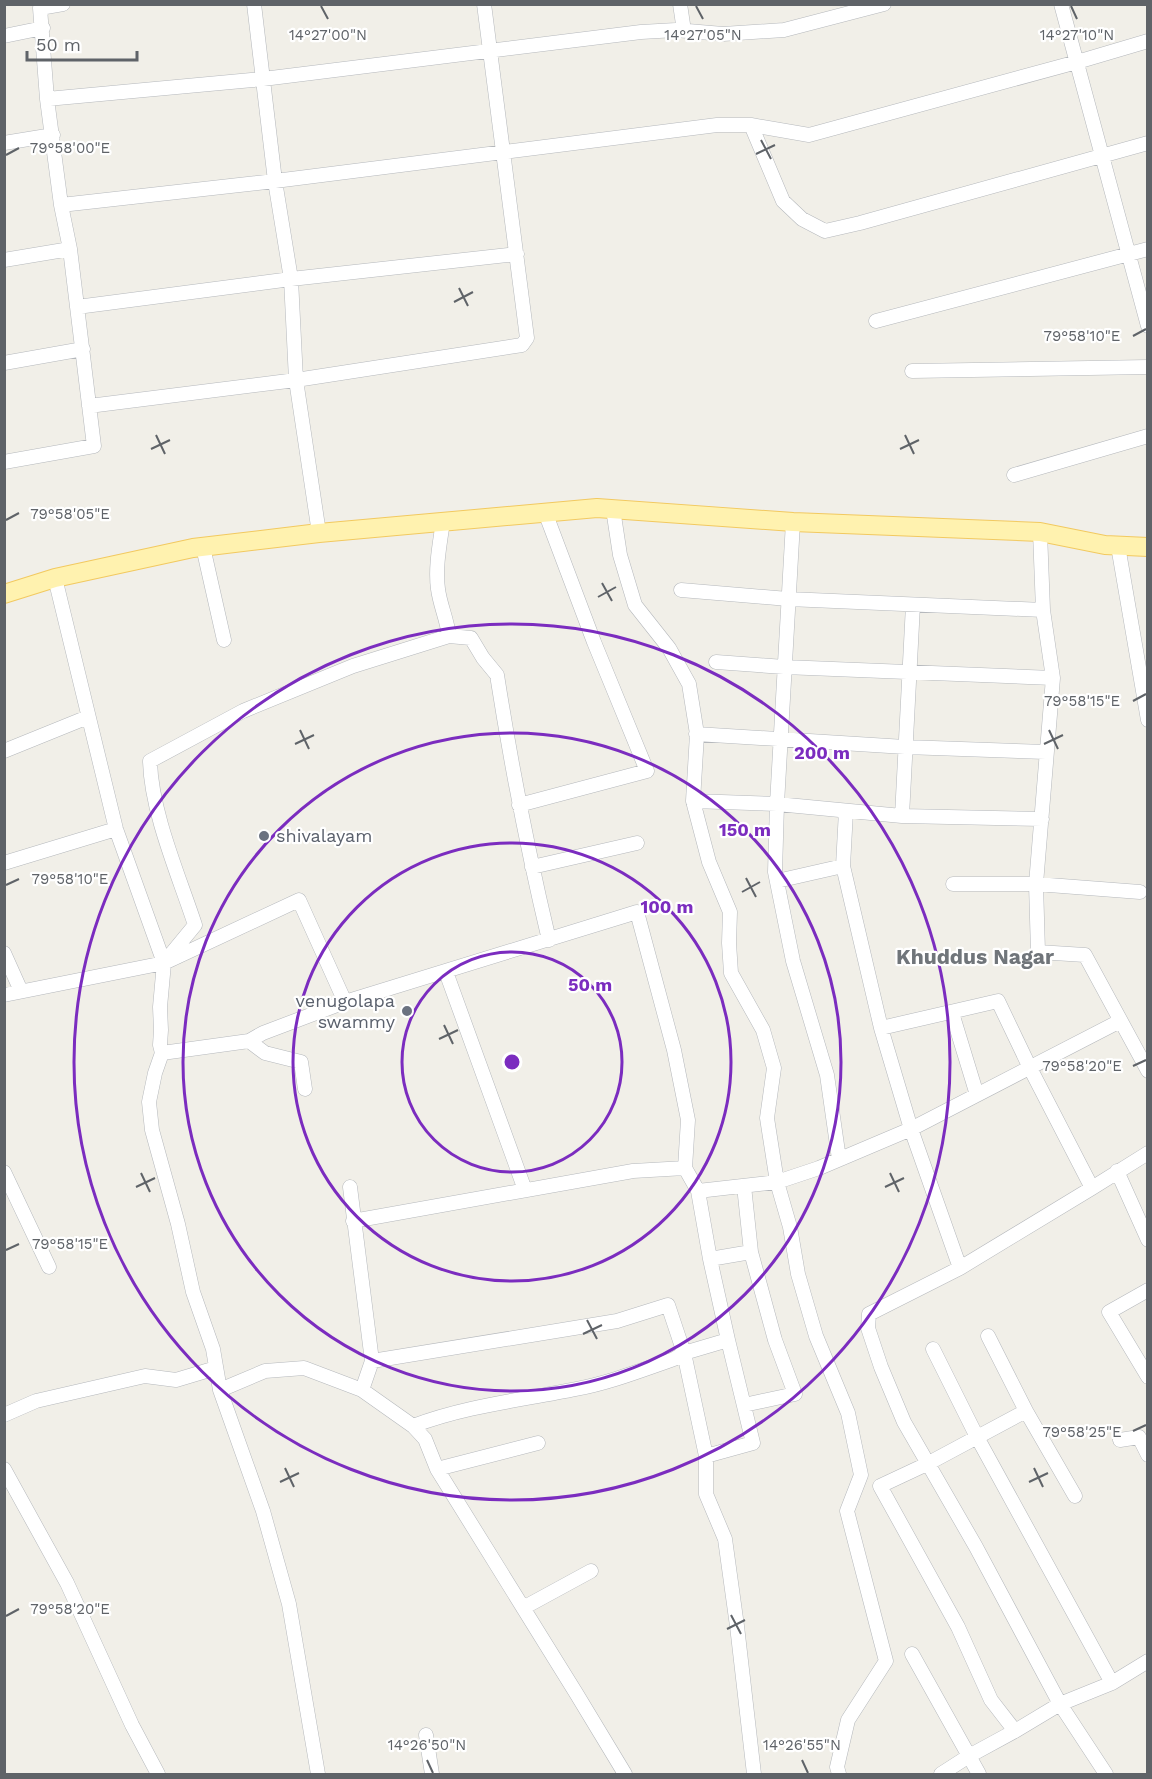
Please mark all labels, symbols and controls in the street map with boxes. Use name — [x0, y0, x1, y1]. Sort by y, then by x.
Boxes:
scale bar — [27, 24, 136, 62]
text: 14°27'00"N — [289, 26, 367, 44]
text: 14°27'05"N — [664, 26, 742, 44]
text: 14°27'10"N — [1040, 26, 1114, 44]
text: 50 m — [36, 34, 81, 55]
text: 79°58'00"E — [30, 139, 110, 157]
text: 79°58'10"E — [1044, 327, 1120, 345]
text: 79°58'05"E — [30, 505, 110, 523]
text: 79°58'15"E — [1044, 692, 1120, 710]
text: 200 m — [794, 742, 850, 763]
text: 150 m — [719, 819, 771, 840]
place label: shivalayam — [276, 825, 372, 846]
marker: shivalayam — [257, 829, 271, 843]
text: 79°58'10"E — [32, 870, 108, 888]
text: 100 m — [640, 896, 694, 917]
district label: Khuddus Nagar — [896, 944, 1054, 969]
text: 50 m — [568, 974, 612, 995]
place label: venugolapa swammy — [295, 990, 396, 1032]
marker: venugolapa swammy — [400, 1004, 414, 1018]
centre of rings — [502, 1052, 522, 1072]
text: 79°58'20"E — [1042, 1057, 1122, 1075]
text: 79°58'15"E — [32, 1235, 108, 1253]
text: 79°58'25"E — [1042, 1423, 1122, 1441]
text: 79°58'20"E — [30, 1600, 110, 1618]
text: 14°26'50"N — [388, 1736, 466, 1754]
text: 14°26'55"N — [763, 1736, 841, 1754]

